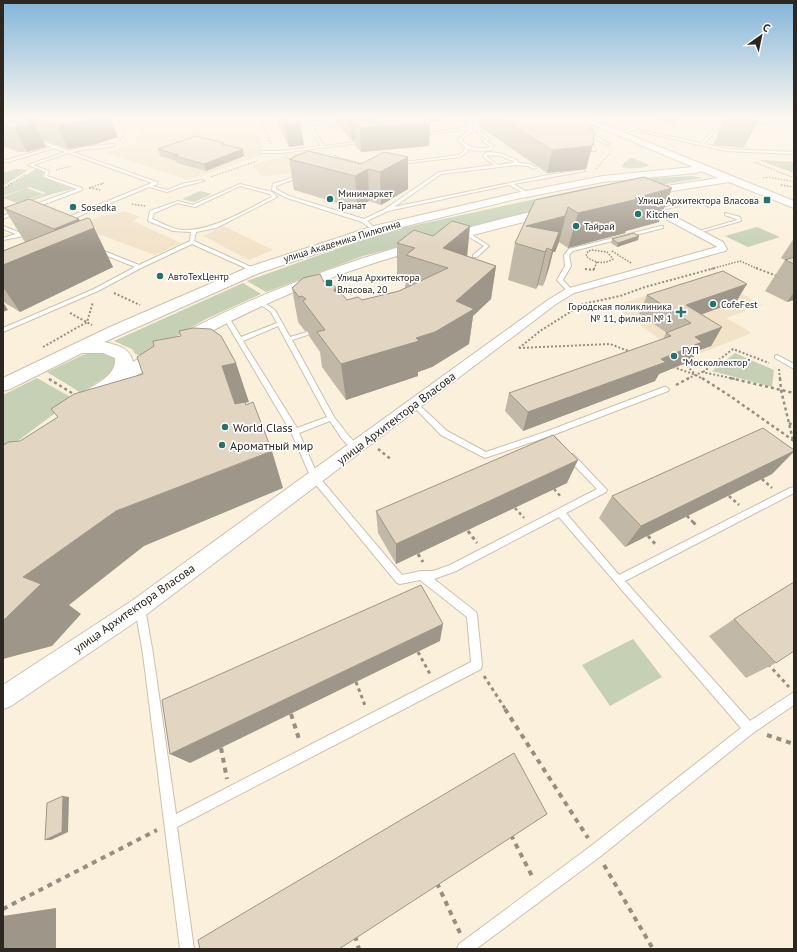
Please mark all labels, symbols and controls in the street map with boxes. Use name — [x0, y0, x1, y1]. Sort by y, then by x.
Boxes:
north arrow — [741, 16, 781, 56]
text: С — [760, 20, 773, 35]
place label: Минимаркет Гранат — [338, 187, 393, 212]
marker: Минимаркет Гранат — [325, 194, 335, 204]
place label: Улица Архитектора Власова — [638, 194, 759, 207]
marker: Улица Архитектора Власова — [762, 195, 772, 205]
place label: Sosedka — [81, 201, 116, 214]
marker: Sosedka — [68, 202, 78, 212]
place label: Kitchen — [646, 208, 679, 221]
marker: Kitchen — [633, 209, 643, 219]
street label: улица Академика Пилюгина — [282, 217, 402, 265]
place label: Тайрай — [584, 220, 615, 233]
marker: Тайрай — [571, 221, 581, 231]
place label: АвтоТехЦентр — [168, 270, 229, 283]
marker: АвтоТехЦентр — [155, 271, 165, 281]
place label: Улица Архитектора Власова, 20 — [337, 271, 420, 296]
marker: Улица Архитектора Власова, 20 — [324, 278, 334, 288]
place label: CofeFest — [721, 298, 758, 311]
marker: CofeFest — [708, 299, 718, 309]
place label: Городская поликлиника № 11, филиал № 1 — [568, 300, 672, 325]
marker: Городская поликлиника № 11, филиал № 1 — [675, 306, 687, 318]
place label: ГУП "Москоллектор" — [682, 344, 750, 369]
marker: ГУП "Москоллектор" — [669, 351, 679, 361]
street label: улица Архитектора Власова — [334, 368, 458, 468]
place label: World Class — [233, 420, 293, 435]
marker: World Class — [220, 422, 230, 432]
place label: Ароматный мир — [230, 438, 313, 453]
marker: Ароматный мир — [217, 440, 227, 450]
street label: улица Архитектора Власова — [70, 560, 198, 656]

